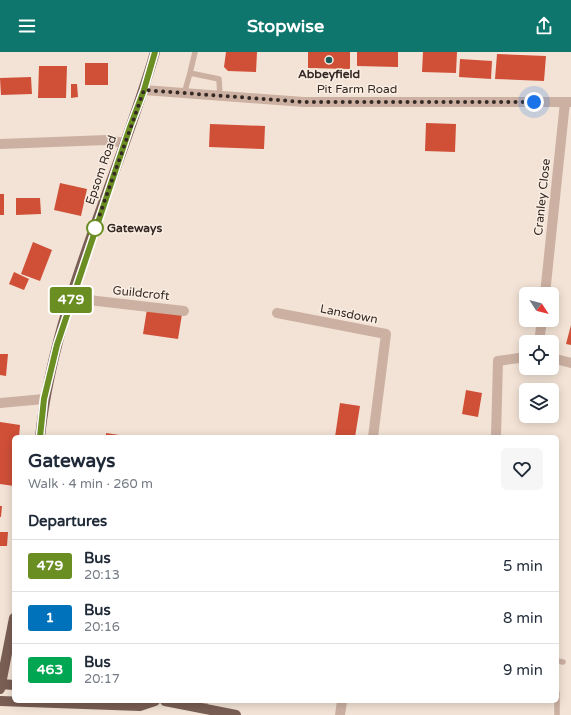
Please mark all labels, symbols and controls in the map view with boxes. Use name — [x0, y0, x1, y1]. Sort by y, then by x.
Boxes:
icon: menu — [16, 15, 38, 37]
text: Stopwise — [247, 15, 324, 37]
icon: share — [533, 15, 555, 37]
marker: Abbeyfield — [324, 55, 334, 65]
place label: Abbeyfield — [298, 67, 360, 82]
street label: Pit Farm Road — [317, 82, 397, 96]
your location — [524, 92, 544, 112]
street label: Epsom Road — [83, 133, 119, 207]
street label: Cranley Close — [531, 158, 553, 236]
marker: Gateways — [86, 219, 104, 237]
place label: Gateways — [107, 221, 162, 236]
street label: Guildcroft — [112, 283, 171, 303]
line badge: 479 — [48, 287, 94, 313]
north arrow — [519, 287, 559, 327]
map controls — [519, 287, 559, 423]
text: 479 — [58, 291, 84, 308]
street label: Lansdown — [319, 302, 379, 326]
button: locate — [519, 335, 559, 375]
button: layers — [519, 383, 559, 423]
button: heart — [501, 448, 543, 490]
text: Gateways — [28, 450, 115, 472]
text: Walk · 4 min · 260 m — [28, 476, 153, 492]
text: Departures — [28, 512, 107, 530]
text: Bus — [84, 549, 111, 567]
text: 479 — [37, 557, 63, 574]
text: 5 min — [503, 557, 543, 575]
text: 20:13 — [84, 567, 120, 583]
text: Bus — [84, 601, 111, 619]
text: 1 — [46, 609, 54, 626]
text: 8 min — [503, 609, 543, 627]
text: 20:16 — [84, 619, 120, 635]
text: Bus — [84, 653, 111, 671]
text: 463 — [37, 661, 63, 678]
text: 9 min — [503, 661, 543, 679]
text: 20:17 — [84, 671, 120, 687]

